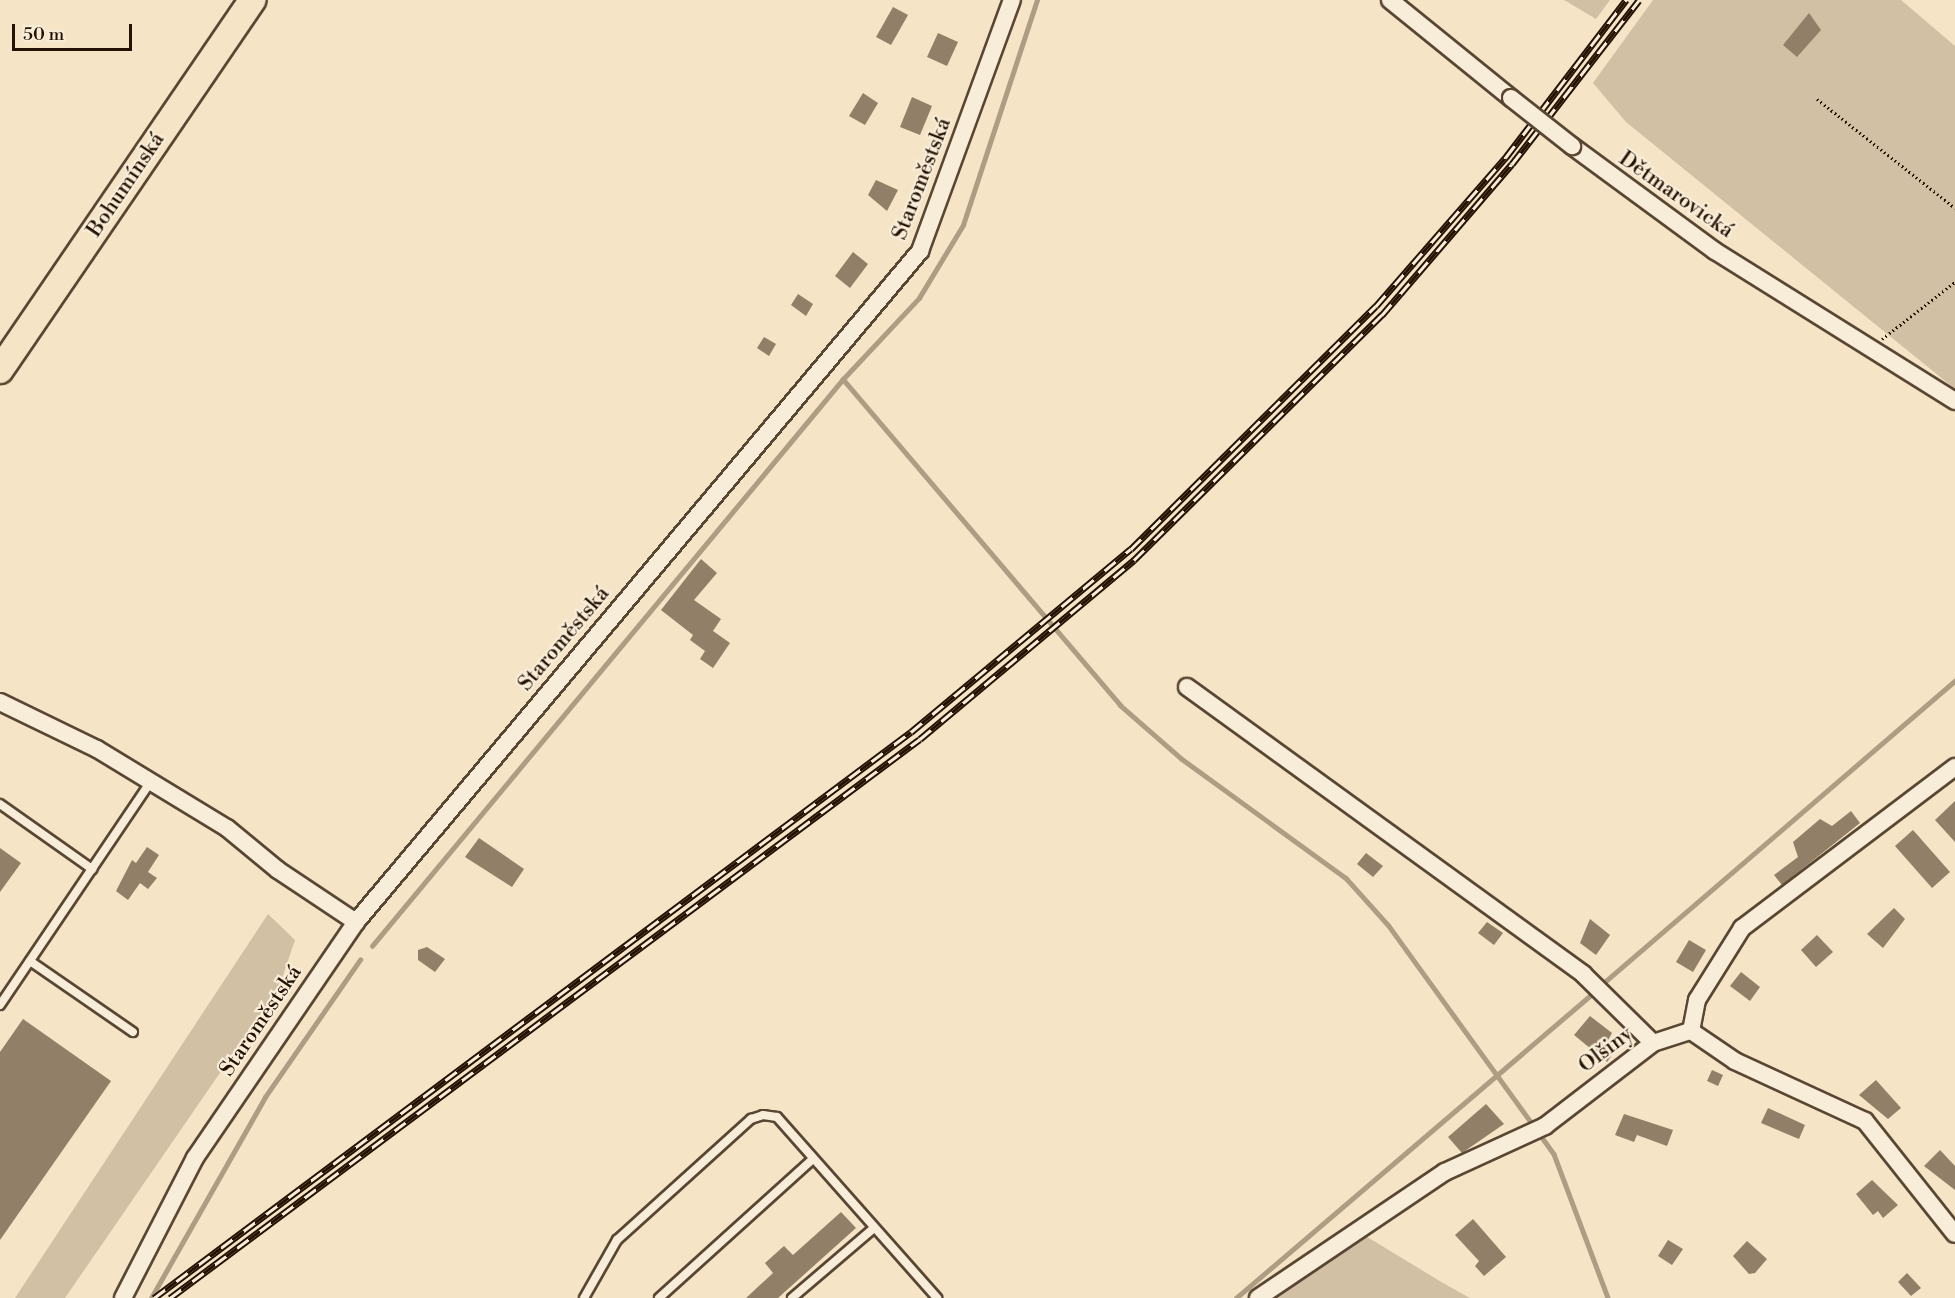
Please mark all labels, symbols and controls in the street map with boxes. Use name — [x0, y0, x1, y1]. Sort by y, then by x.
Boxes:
scale bar — [15, 12, 135, 50]
text: 50 m — [23, 23, 64, 46]
street label: Staroměstská — [887, 115, 957, 243]
street label: Bohumínská — [82, 128, 170, 242]
street label: Dětmarovická — [1614, 146, 1738, 244]
street label: Staroměstská — [513, 582, 615, 696]
street label: Staroměstská — [215, 961, 307, 1081]
street label: Olšiny — [1574, 1021, 1638, 1079]

